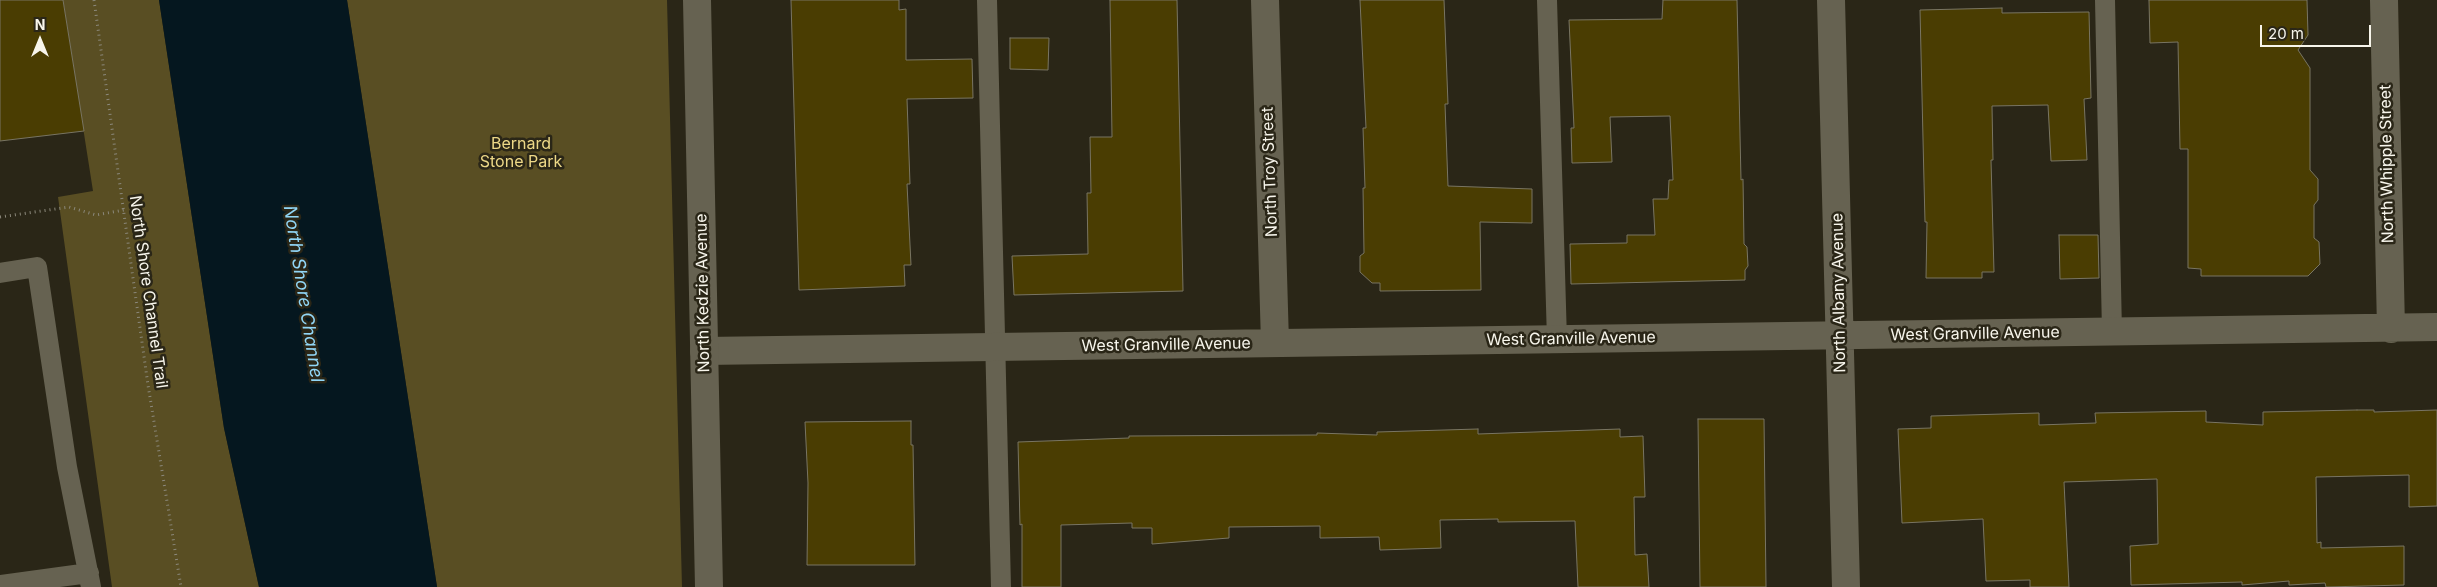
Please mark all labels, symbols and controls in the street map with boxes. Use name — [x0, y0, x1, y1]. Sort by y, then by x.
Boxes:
north arrow — [15, 15, 65, 65]
scale bar — [2262, 15, 2373, 47]
text: N — [35, 16, 45, 33]
text: 20 m — [2268, 24, 2304, 43]
street label: North Whipple Street — [2376, 85, 2398, 243]
street label: North Troy Street — [1258, 107, 1282, 237]
park label: Bernard Stone Park — [480, 134, 562, 172]
street label: North Shore Channel Trail — [125, 194, 171, 390]
water label: North Shore Channel — [278, 204, 328, 384]
street label: North Kedzie Avenue — [692, 213, 714, 373]
street label: North Albany Avenue — [1828, 213, 1850, 373]
street label: West Granville Avenue — [1890, 323, 2060, 345]
street label: West Granville Avenue — [1486, 328, 1656, 350]
street label: West Granville Avenue — [1081, 334, 1251, 356]

